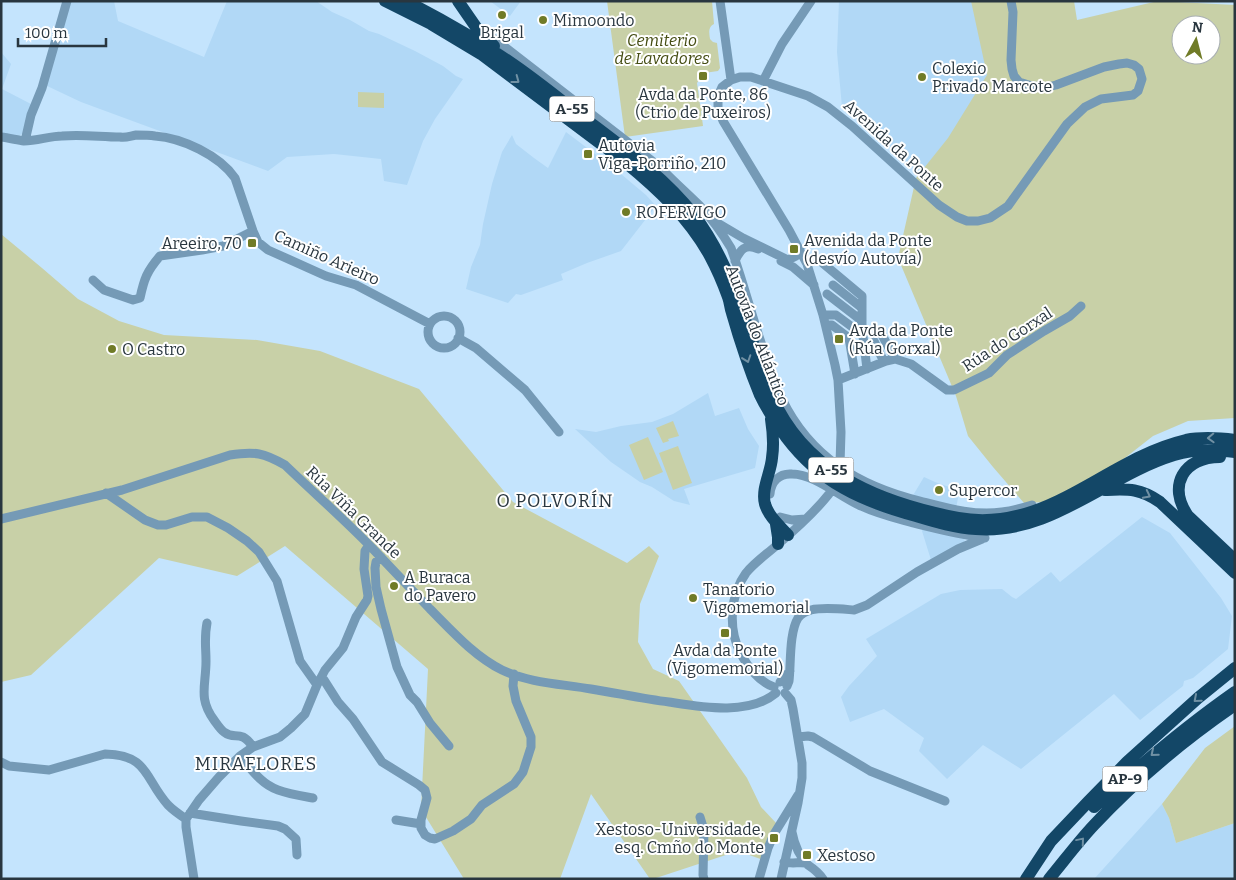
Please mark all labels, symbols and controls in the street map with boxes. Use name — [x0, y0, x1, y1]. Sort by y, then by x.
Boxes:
marker: Brigal — [496, 9, 508, 21]
place label: Mimoondo — [553, 11, 635, 30]
marker: Mimoondo — [537, 14, 549, 26]
scale bar — [18, 15, 105, 47]
north arrow — [1171, 15, 1221, 65]
text: N — [1191, 18, 1204, 37]
place label: Brigal — [480, 23, 524, 42]
text: 100 m — [25, 24, 68, 42]
park label: Cemiterio de Lavadores — [614, 31, 710, 68]
place label: Colexio Privado Marcote — [932, 59, 1052, 96]
marker: Avda da Ponte, 86 (Ctrio de Puxeiros) — [697, 70, 709, 82]
marker: Colexio Privado Marcote — [916, 71, 928, 83]
one-way arrow — [510, 74, 520, 83]
place label: Avda da Ponte, 86 (Ctrio de Puxeiros) — [635, 85, 771, 122]
road number: A-55 — [550, 96, 594, 122]
street label: Avenida da Ponte — [840, 96, 947, 195]
place label: Autovia Viga-Porriño, 210 — [598, 136, 726, 173]
marker: Autovia Viga-Porriño, 210 — [582, 148, 594, 160]
place label: ROFERVIGO — [636, 203, 726, 222]
marker: ROFERVIGO — [620, 206, 632, 218]
street label: Camiño Arieiro — [271, 226, 382, 289]
place label: Avenida da Ponte (desvío Autovía) — [804, 231, 932, 268]
place label: Areeiro, 70 — [162, 234, 242, 253]
marker: Areeiro, 70 — [246, 237, 258, 249]
marker: Avenida da Ponte (desvío Autovía) — [788, 243, 800, 255]
street label: Autovía do Atlántico — [722, 262, 793, 408]
street label: Rúa do Gorxal — [959, 303, 1056, 376]
place label: Avda da Ponte (Rúa Gorxal) — [849, 321, 953, 358]
marker: Avda da Ponte (Rúa Gorxal) — [833, 333, 845, 345]
place label: O Castro — [122, 340, 185, 359]
marker: O Castro — [106, 343, 118, 355]
one-way arrow — [741, 354, 751, 362]
one-way arrow — [1207, 433, 1215, 444]
road number: A-55 — [808, 458, 854, 482]
street label: Rúa Viña Grande — [302, 462, 405, 563]
place label: Supercor — [949, 481, 1017, 500]
marker: Supercor — [933, 484, 945, 496]
district label: O POLVORÍN — [497, 489, 613, 512]
one-way arrow — [1142, 489, 1151, 499]
place label: A Buraca do Pavero — [404, 568, 476, 605]
marker: A Buraca do Pavero — [388, 580, 400, 592]
place label: Tanatorio Vigomemorial — [703, 580, 810, 617]
marker: Tanatorio Vigomemorial — [687, 592, 699, 604]
marker: Avda da Ponte (Vigomemorial) — [719, 627, 731, 639]
place label: Avda da Ponte (Vigomemorial) — [667, 641, 783, 678]
one-way arrow — [1194, 693, 1203, 702]
one-way arrow — [1151, 748, 1160, 757]
district label: MIRAFLORES — [195, 753, 317, 775]
road number: AP-9 — [1102, 766, 1148, 792]
place label: Xestoso-Universidade, esq. Cmño do Monte — [596, 820, 764, 857]
marker: Xestoso-Universidade, esq. Cmño do Monte — [768, 832, 780, 844]
one-way arrow — [1075, 838, 1084, 847]
place label: Xestoso — [817, 846, 876, 865]
marker: Xestoso — [801, 849, 813, 861]

